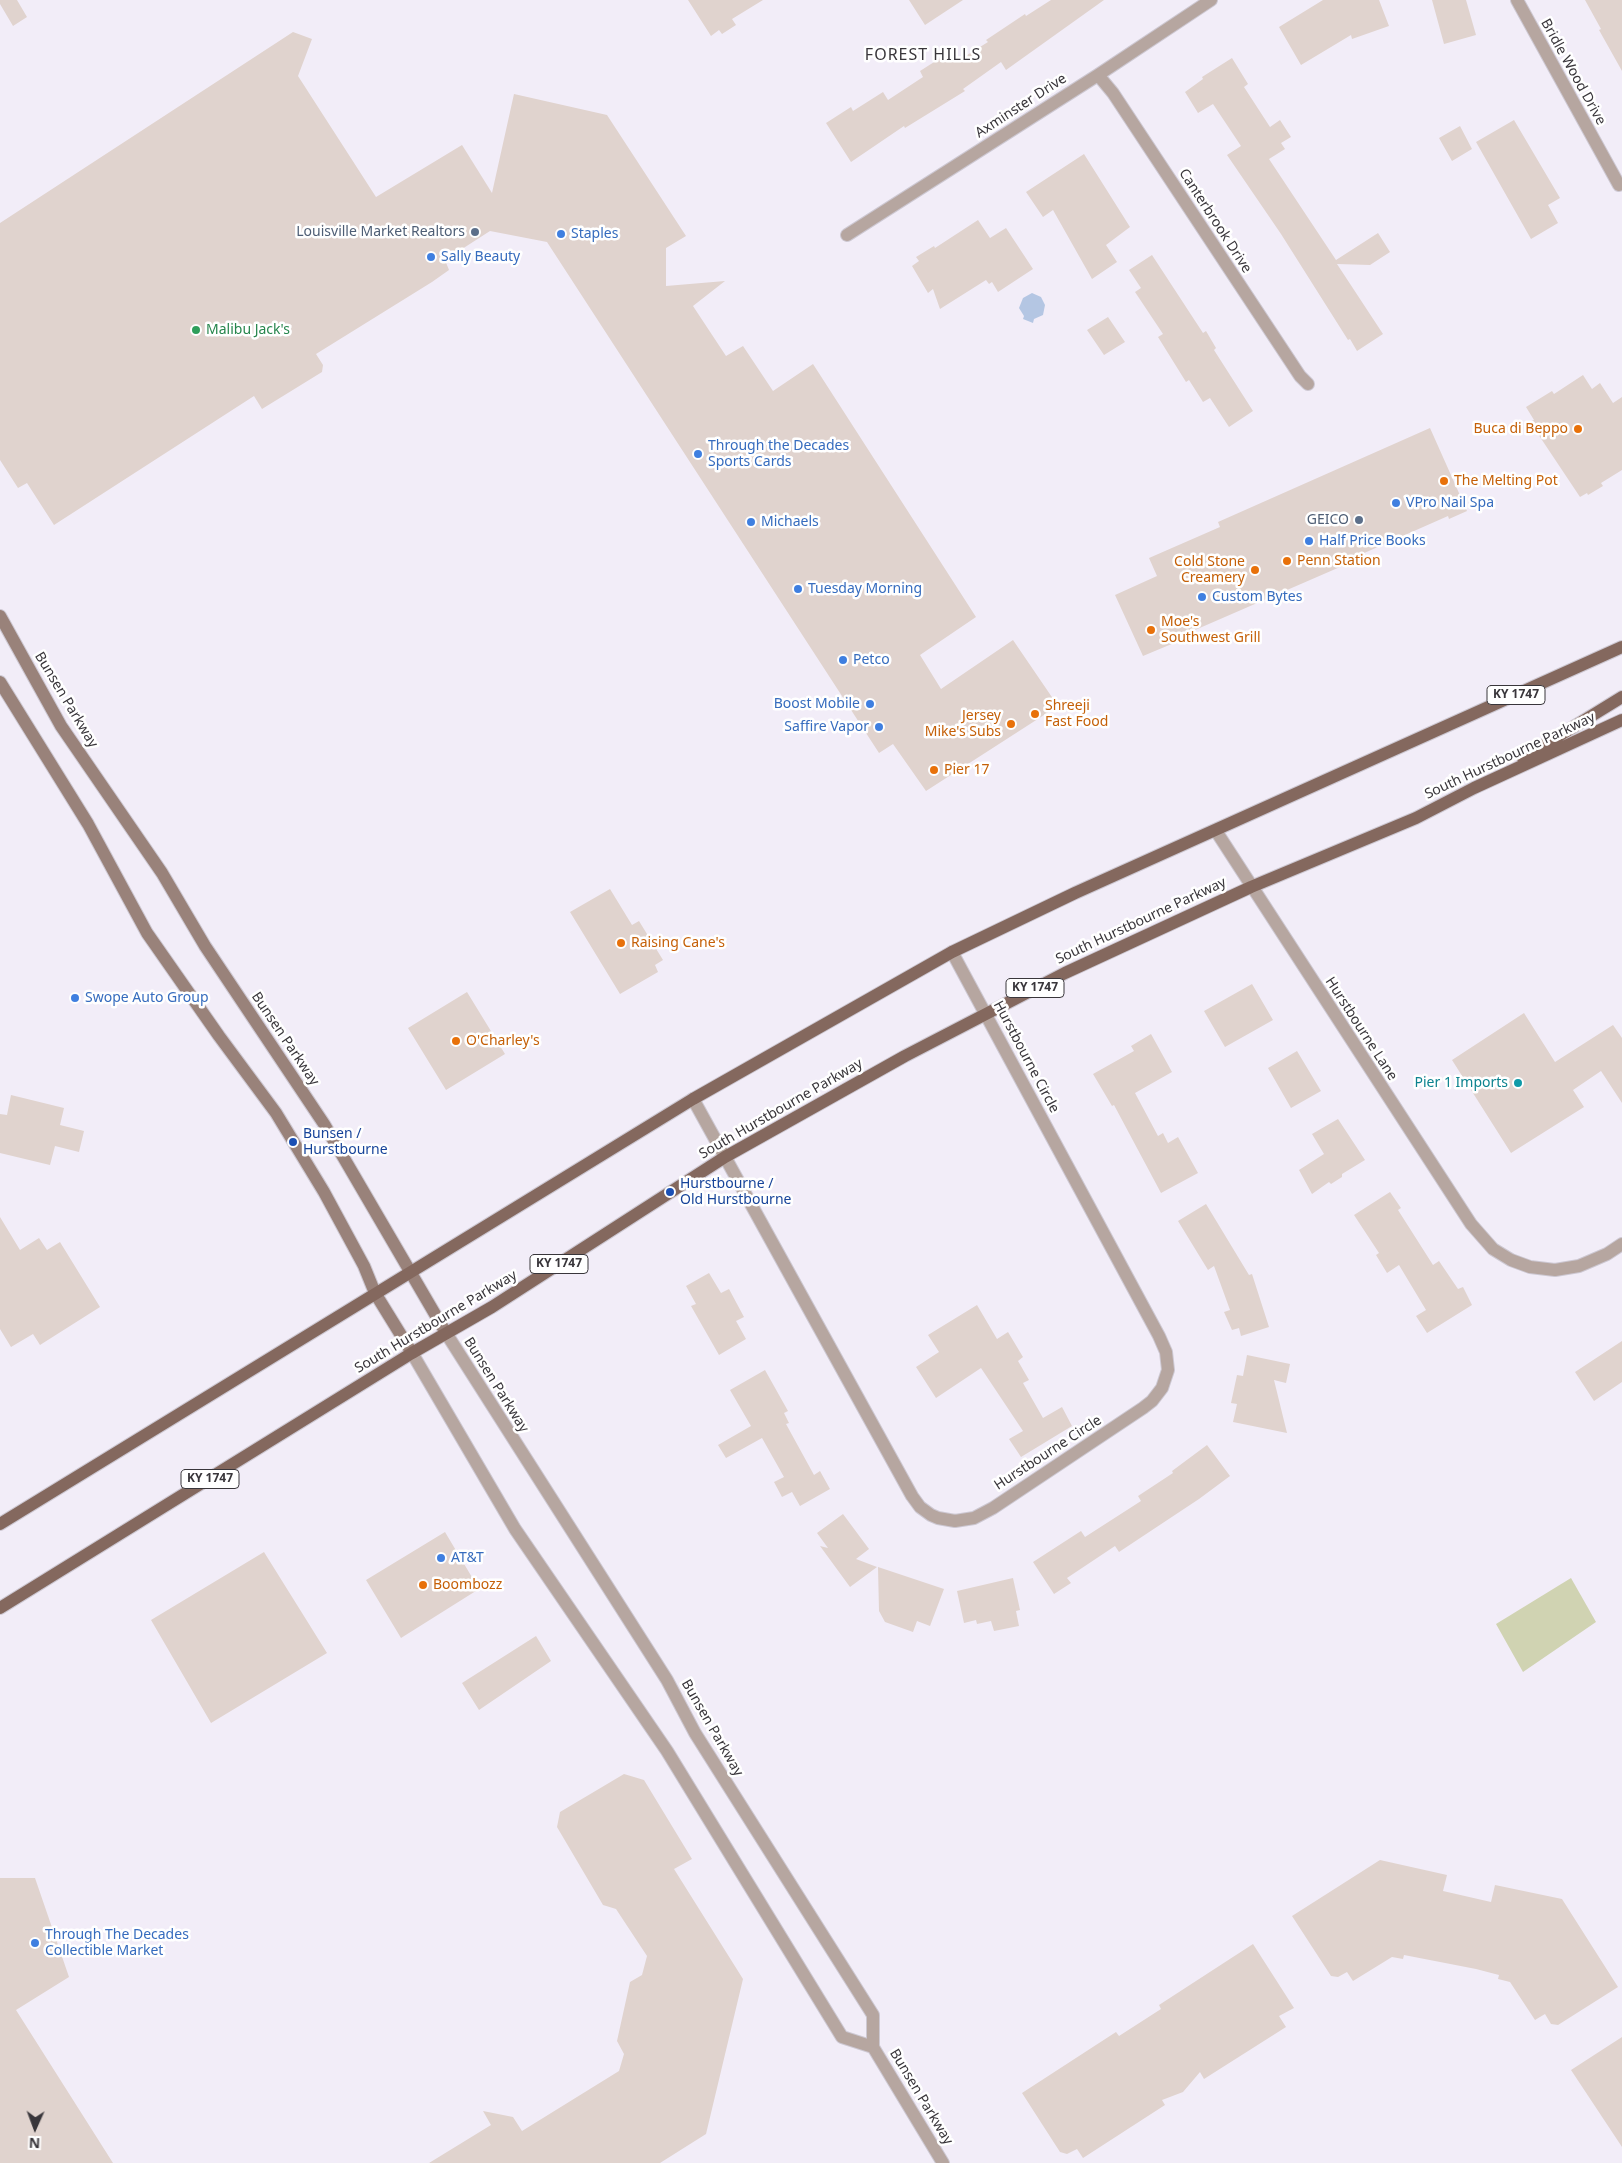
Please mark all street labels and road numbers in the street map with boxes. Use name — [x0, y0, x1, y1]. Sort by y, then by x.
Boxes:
street label: Bridle Wood Drive — [1537, 16, 1609, 128]
street label: Axminster Drive — [972, 70, 1070, 142]
street label: Canterbrook Drive — [1175, 166, 1255, 276]
street label: Bunsen Parkway — [31, 649, 101, 751]
road number: KY 1747 — [1487, 686, 1545, 704]
street label: South Hurstbourne Parkway — [1422, 709, 1598, 803]
street label: South Hurstbourne Parkway — [1053, 874, 1229, 968]
street label: Hurstbourne Lane — [1321, 974, 1401, 1084]
road number: KY 1747 — [1006, 978, 1064, 998]
street label: Bunsen Parkway — [248, 989, 322, 1089]
street label: Hurstbourne Circle — [989, 998, 1063, 1116]
street label: South Hurstbourne Parkway — [696, 1055, 866, 1163]
road number: KY 1747 — [530, 1254, 588, 1274]
street label: South Hurstbourne Parkway — [352, 1267, 520, 1377]
street label: Bunsen Parkway — [460, 1334, 532, 1436]
street label: Hurstbourne Circle — [991, 1412, 1105, 1494]
road number: KY 1747 — [181, 1470, 239, 1488]
street label: Bunsen Parkway — [678, 1677, 746, 1779]
street label: Bunsen Parkway — [886, 2046, 956, 2148]

